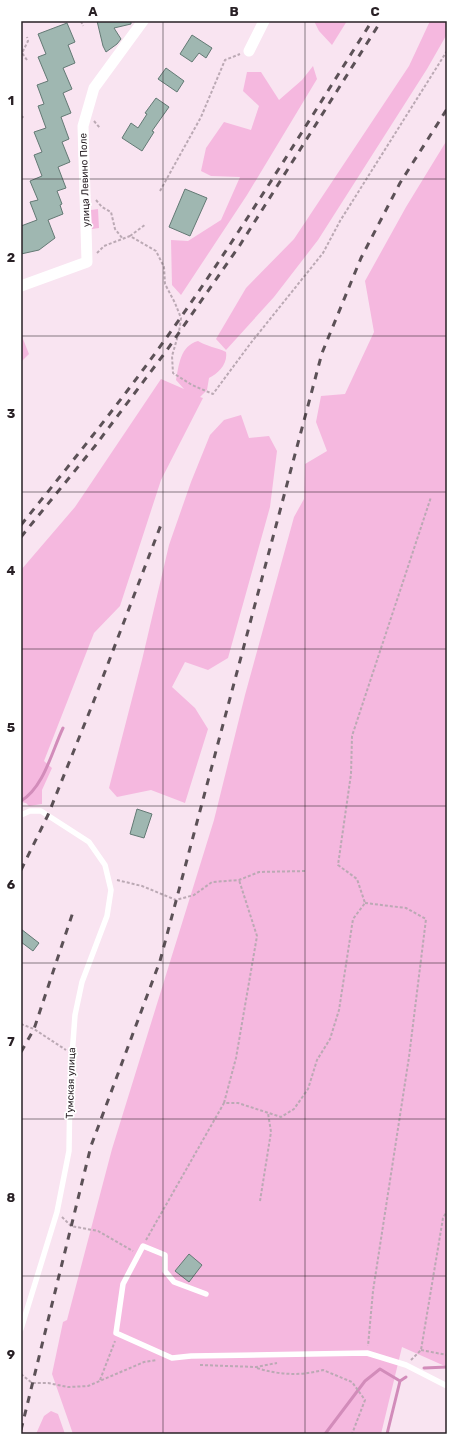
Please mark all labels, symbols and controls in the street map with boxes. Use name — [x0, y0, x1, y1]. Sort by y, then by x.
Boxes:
text: A — [88, 4, 98, 19]
text: B — [229, 4, 239, 19]
text: C — [370, 4, 380, 19]
text: 1 — [8, 93, 14, 108]
street label: улица Левино Поле — [77, 132, 93, 227]
text: 2 — [7, 250, 15, 265]
text: 3 — [7, 406, 16, 421]
text: 4 — [7, 563, 16, 578]
text: 5 — [7, 720, 15, 735]
text: 6 — [7, 877, 16, 892]
text: 7 — [7, 1034, 15, 1049]
street label: Тумская улица — [64, 1047, 78, 1119]
text: 8 — [7, 1190, 16, 1205]
text: 9 — [7, 1347, 15, 1362]

